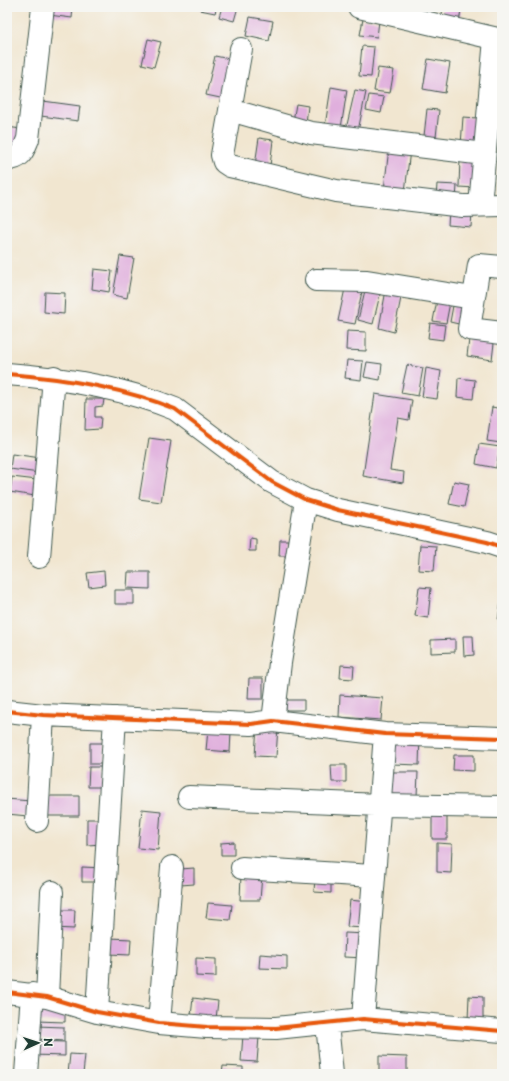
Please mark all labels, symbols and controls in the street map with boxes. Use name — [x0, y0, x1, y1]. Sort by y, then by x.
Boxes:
north arrow — [18, 1023, 58, 1063]
text: N — [40, 1038, 57, 1048]

